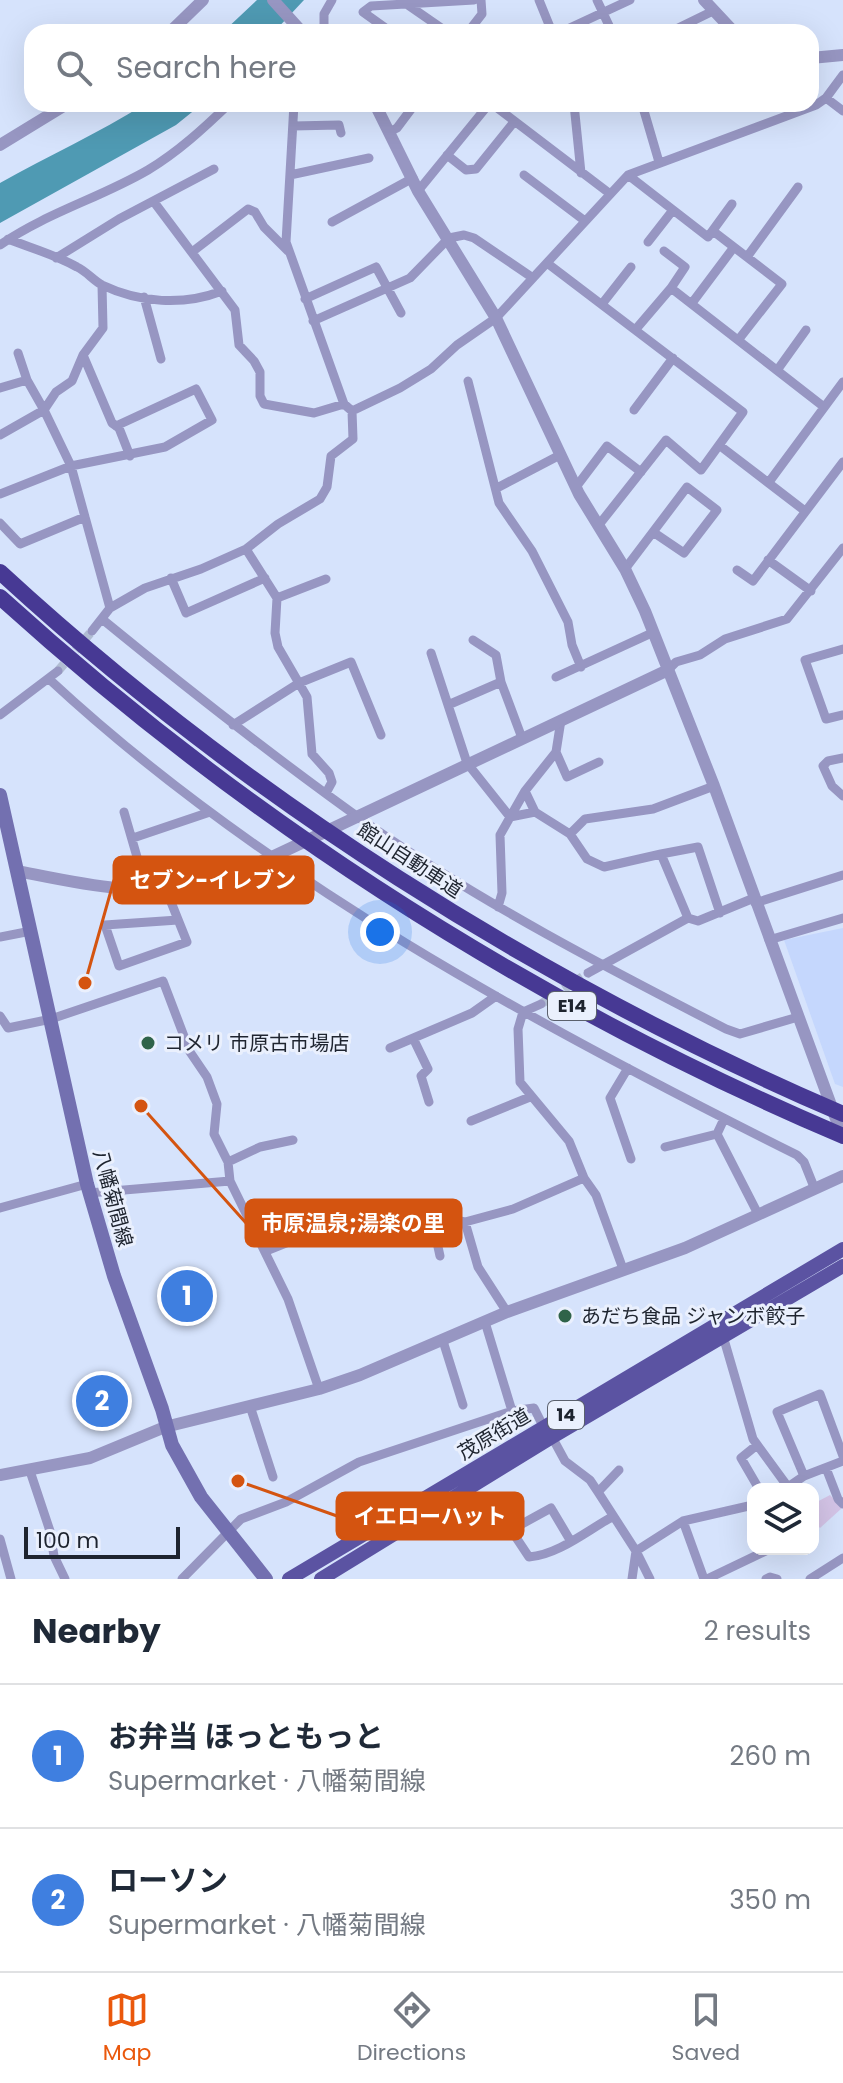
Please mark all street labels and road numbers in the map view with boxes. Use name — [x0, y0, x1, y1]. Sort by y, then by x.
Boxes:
street label: 館山自動車道 — [352, 816, 468, 904]
road number: E14 — [548, 992, 596, 1020]
street label: 八幡菊間線 — [87, 1146, 139, 1250]
street label: 茂原街道 — [453, 1401, 535, 1467]
road number: 14 — [548, 1401, 584, 1429]

